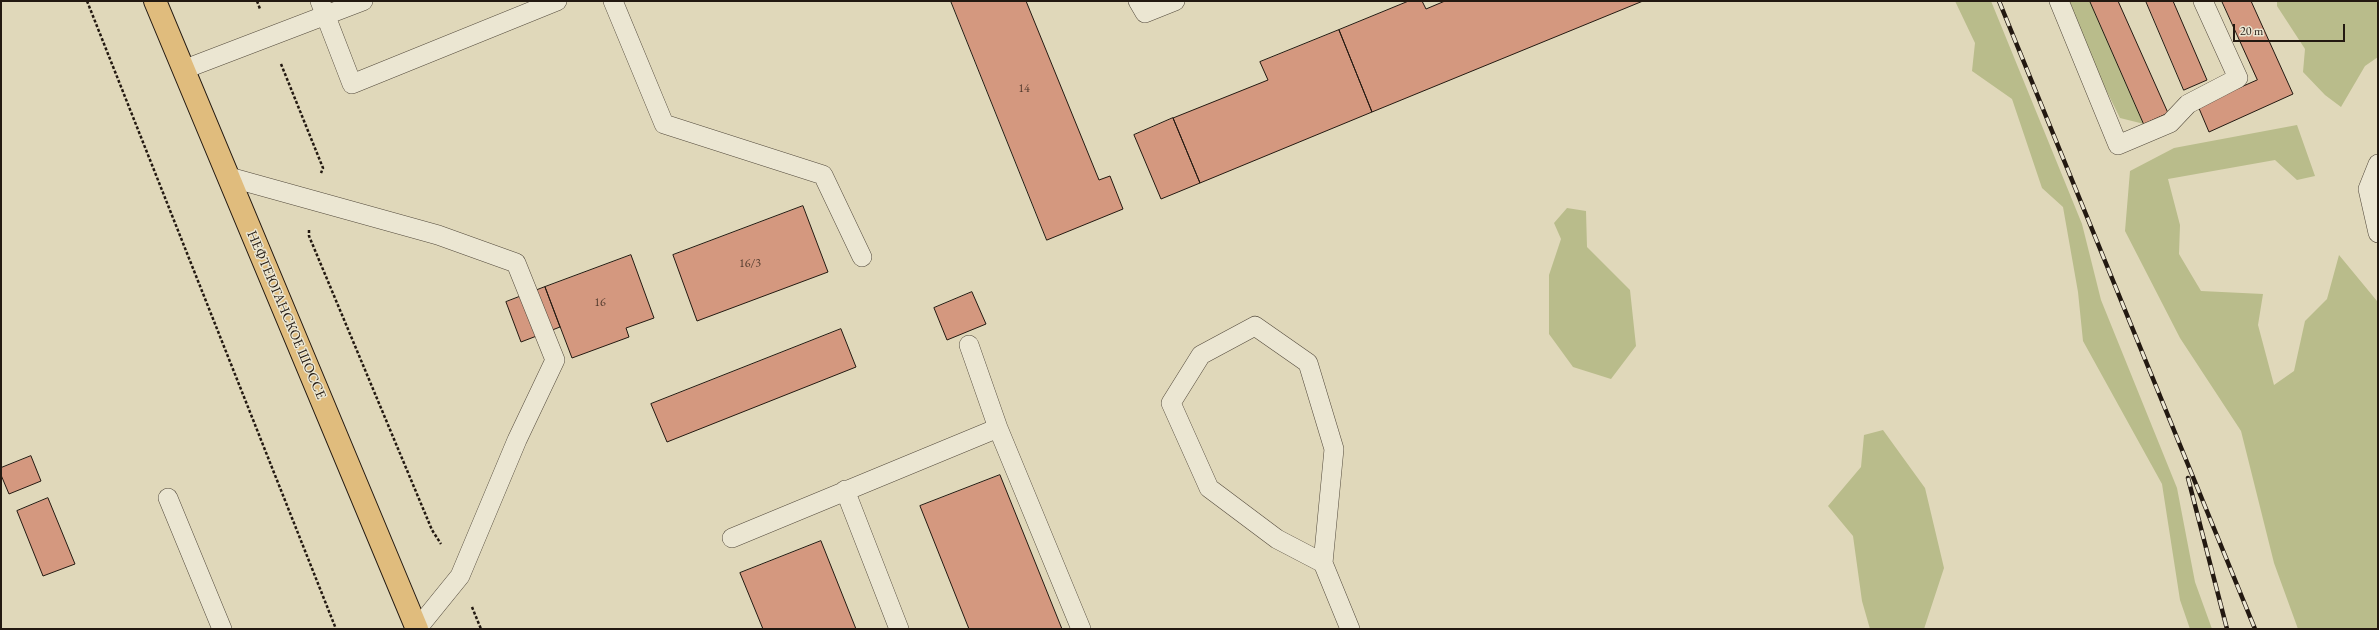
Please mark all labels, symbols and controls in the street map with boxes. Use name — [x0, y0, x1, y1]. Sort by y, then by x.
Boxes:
scale bar — [2235, 16, 2347, 42]
text: 20 m — [2240, 23, 2263, 39]
house number: 14 — [1018, 82, 1030, 96]
street label: НЕФТЕЮГАНСКОЕ ШОССЕ — [243, 228, 329, 402]
house number: 16/3 — [739, 257, 761, 271]
house number: 16 — [594, 296, 606, 310]

